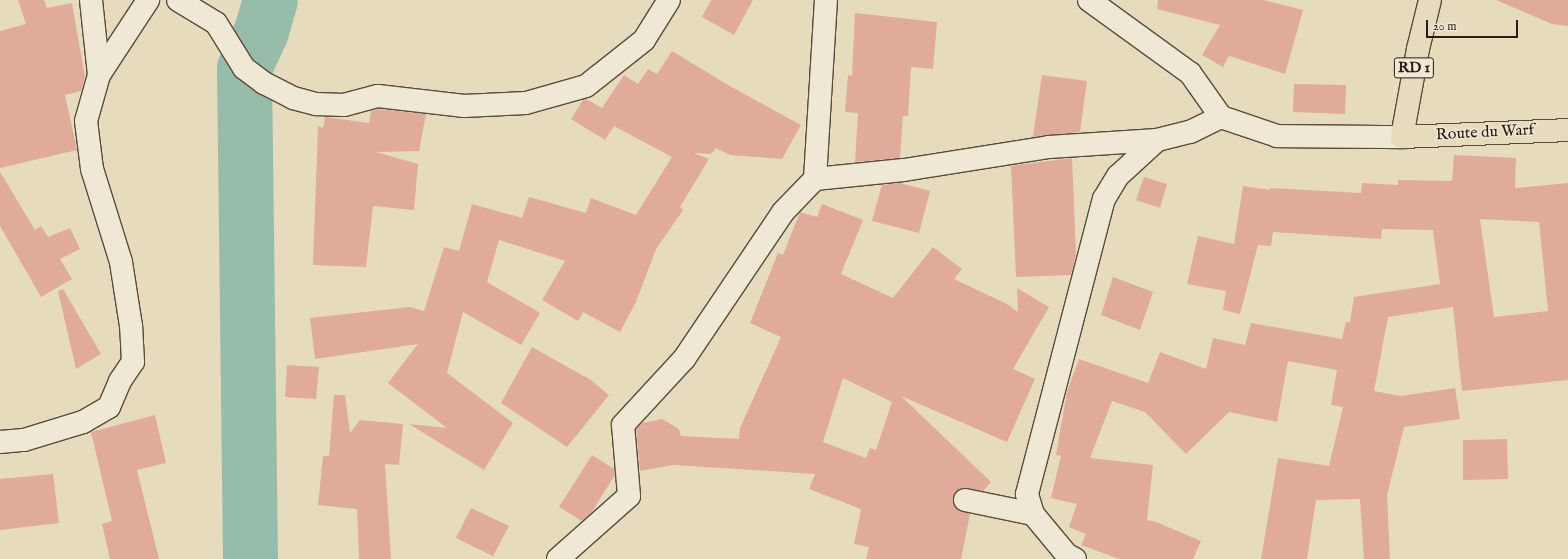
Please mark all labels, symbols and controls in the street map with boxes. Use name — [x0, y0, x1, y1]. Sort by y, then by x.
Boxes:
scale bar — [1428, 12, 1520, 38]
text: 20 m — [1433, 19, 1456, 34]
road number: RD 1 — [1393, 55, 1435, 81]
street label: Route du Warf — [1435, 121, 1535, 145]

